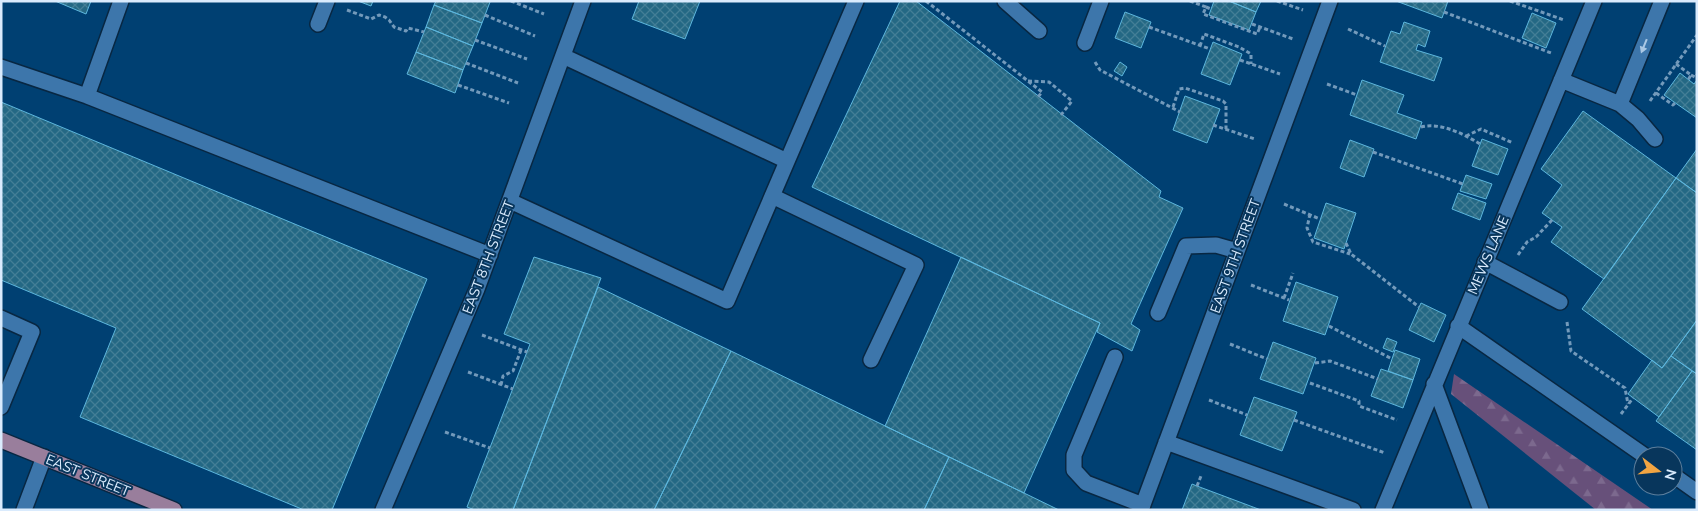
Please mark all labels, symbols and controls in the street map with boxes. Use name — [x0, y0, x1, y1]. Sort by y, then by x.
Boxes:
one-way arrow — [1639, 39, 1647, 53]
street label: EAST 9TH STREET — [1206, 196, 1265, 316]
street label: EAST 8TH STREET — [458, 197, 519, 317]
street label: MEWS LANE — [1463, 213, 1514, 297]
north arrow — [1633, 446, 1683, 496]
street label: EAST STREET — [43, 450, 133, 501]
text: N — [1659, 467, 1681, 482]

